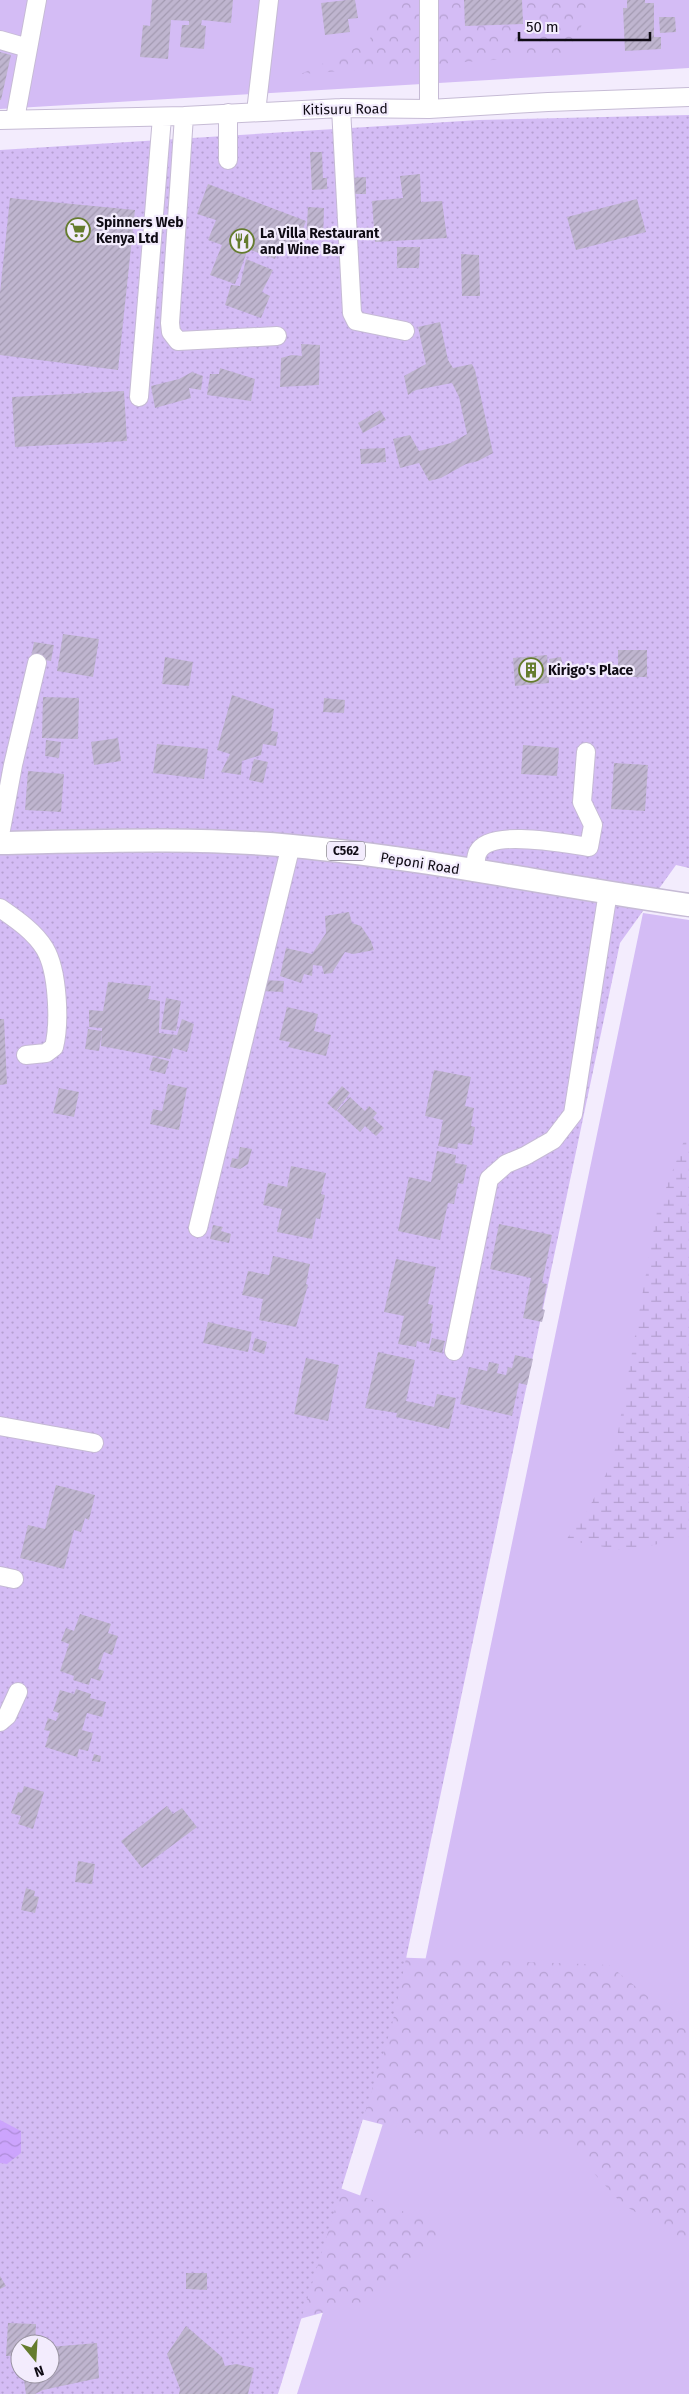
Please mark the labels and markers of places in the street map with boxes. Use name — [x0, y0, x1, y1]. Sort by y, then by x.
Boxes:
place label: Spinners Web Kenya Ltd — [96, 214, 184, 247]
supermarket icon: Spinners Web Kenya Ltd — [65, 217, 91, 243]
place label: La Villa Restaurant and Wine Bar — [260, 225, 380, 258]
restaurant icon: La Villa Restaurant and Wine Bar — [229, 228, 255, 254]
building icon: Kirigo's Place — [518, 657, 544, 683]
place label: Kirigo's Place — [548, 662, 634, 679]

